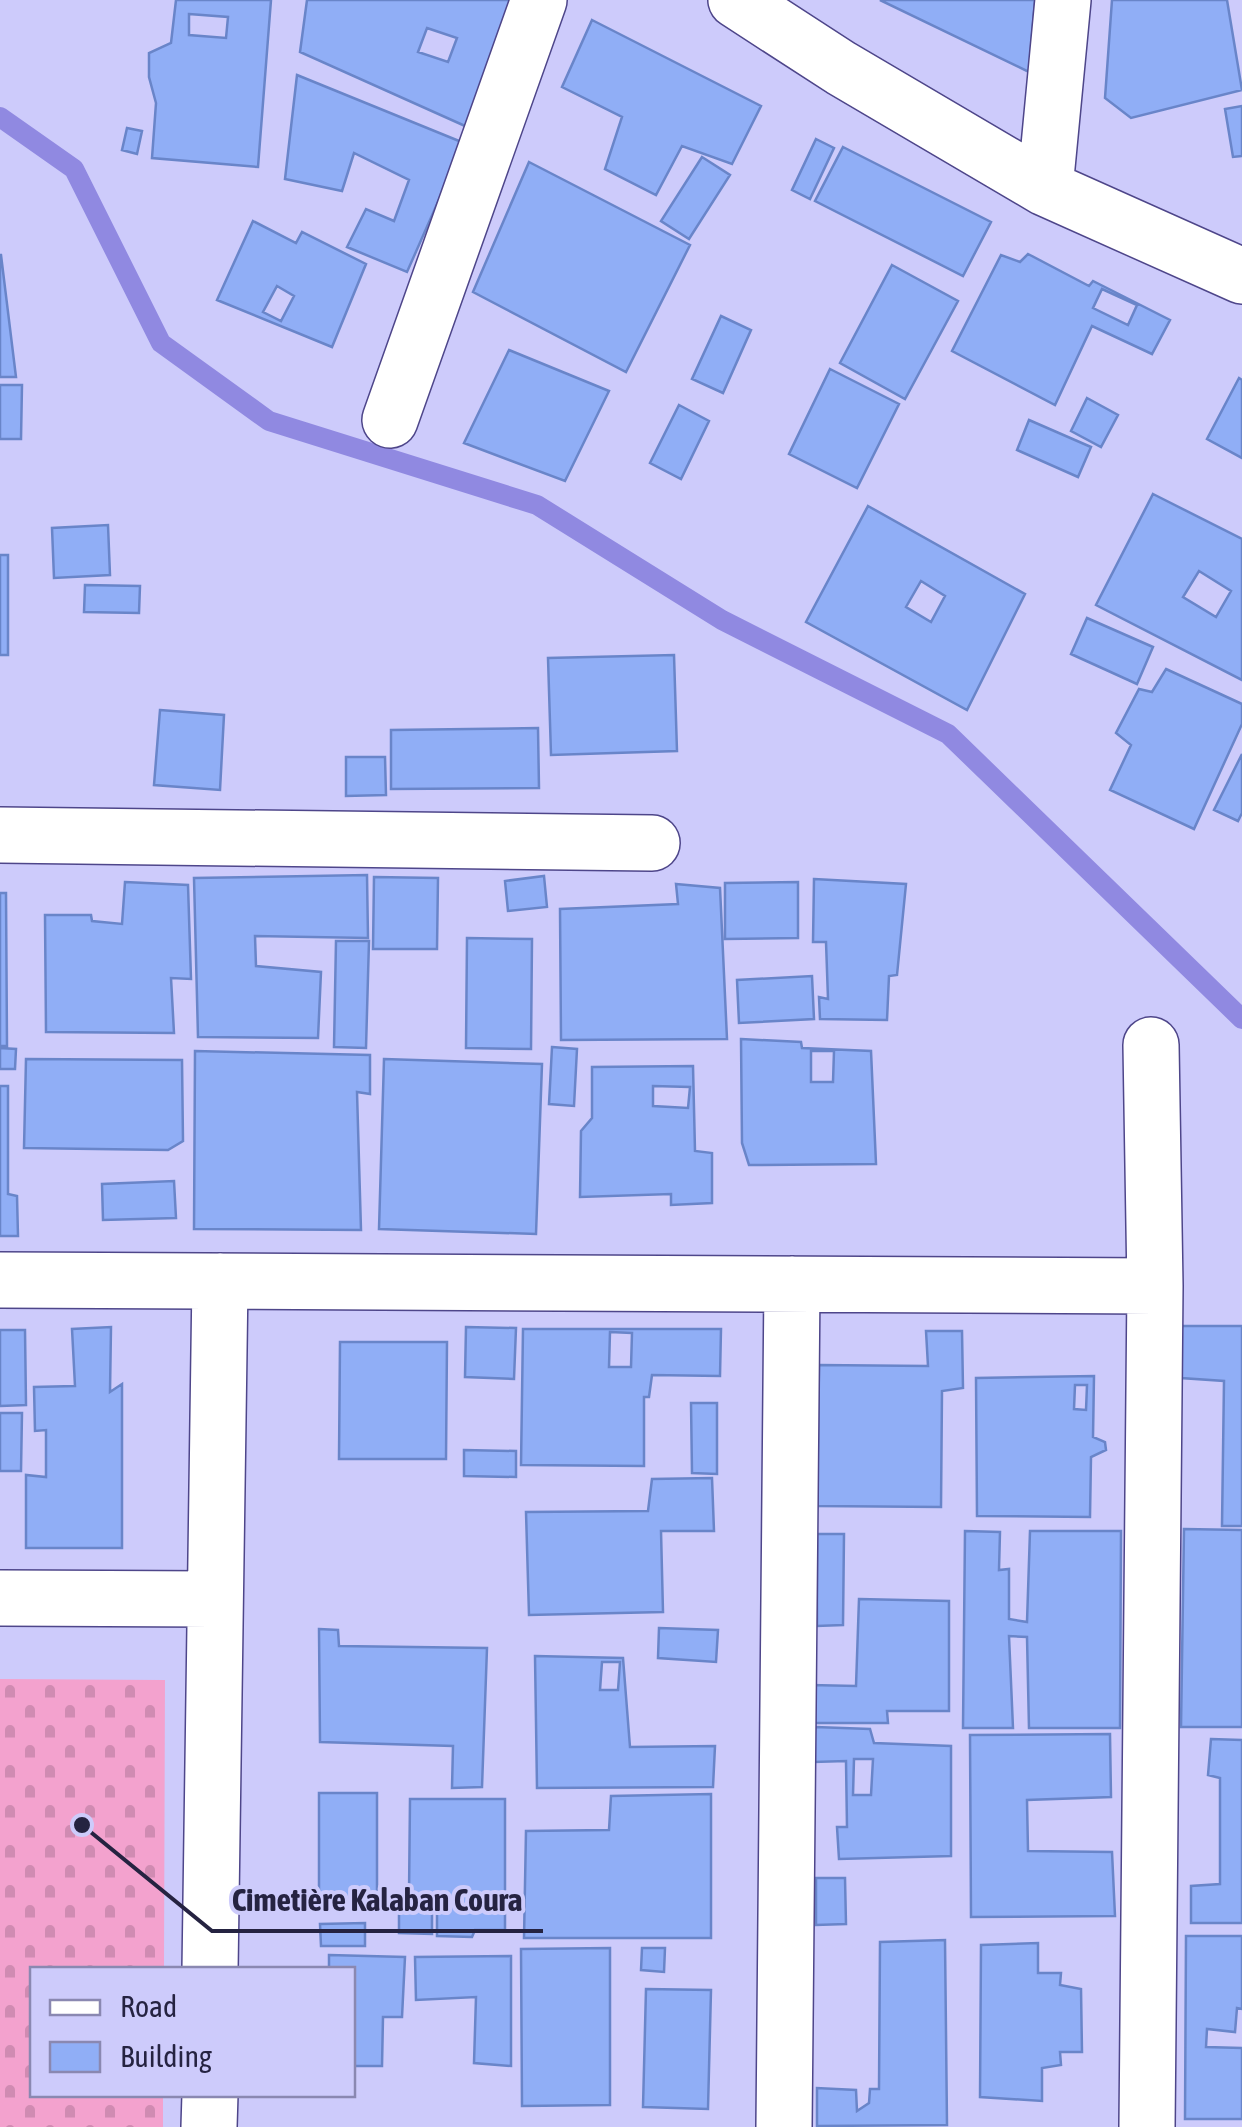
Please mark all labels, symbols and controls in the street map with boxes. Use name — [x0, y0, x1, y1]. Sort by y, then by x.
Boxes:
callout: Cimetière Kalaban Coura — [212, 1869, 543, 1931]
text: Cimetière Kalaban Coura — [232, 1881, 522, 1918]
legend — [30, 1967, 355, 2097]
text: Road — [120, 1989, 177, 2023]
text: Building — [120, 2039, 212, 2073]

